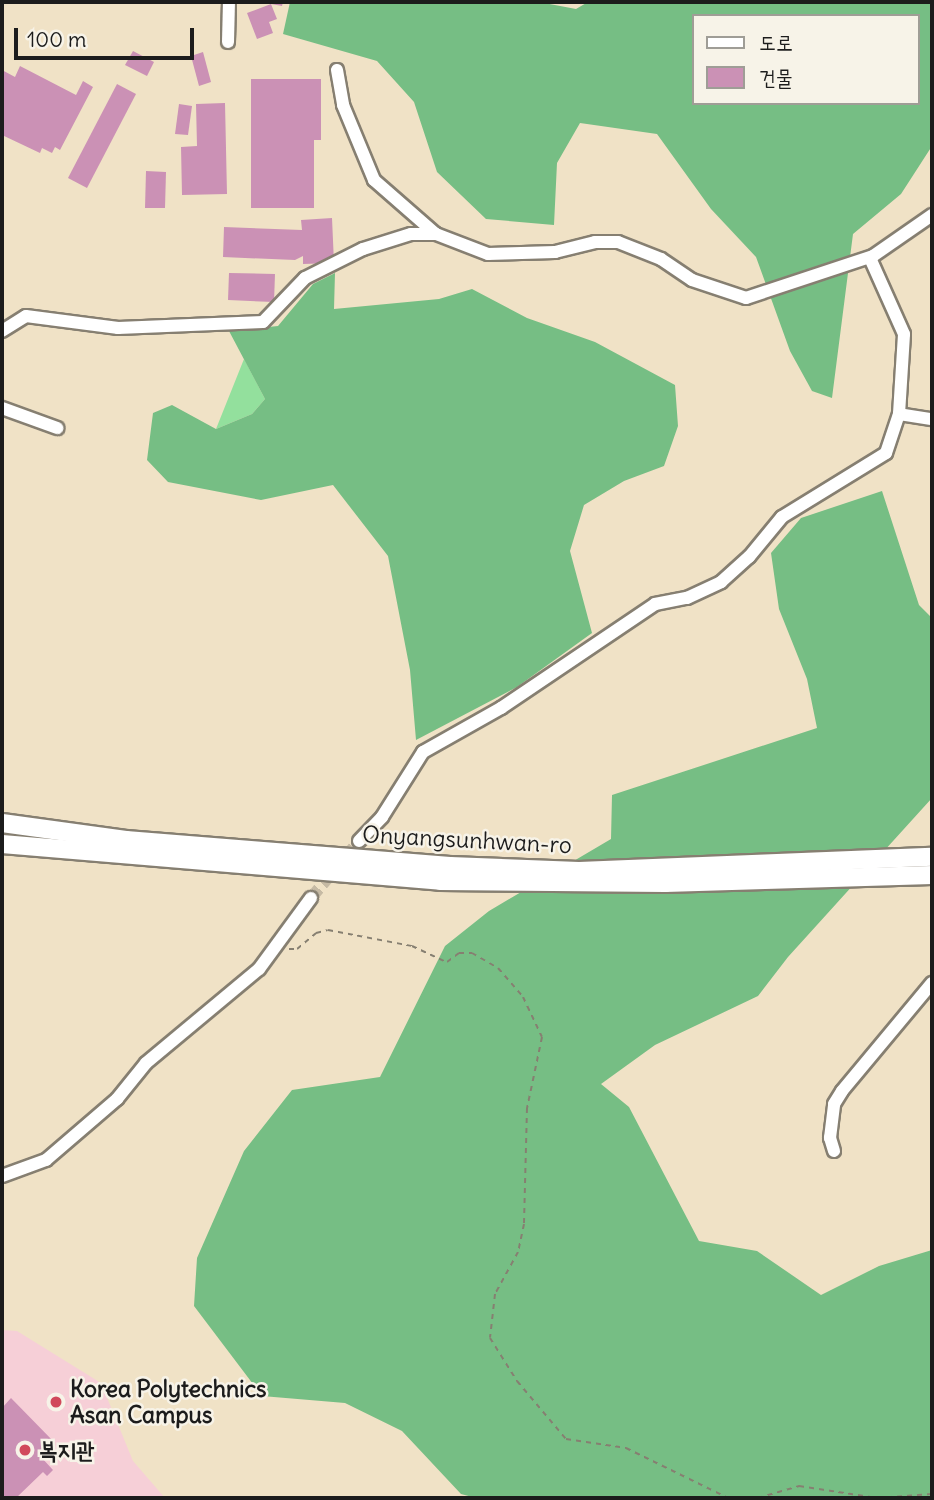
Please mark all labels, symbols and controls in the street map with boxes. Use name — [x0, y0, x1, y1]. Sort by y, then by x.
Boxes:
scale bar — [18, 14, 198, 58]
legend — [692, 14, 920, 105]
text: 100 m — [27, 26, 86, 53]
text: 도로 — [759, 29, 793, 56]
text: 건물 — [759, 64, 793, 91]
street label: Onyangsunhwan-ro — [362, 821, 572, 859]
place label: Korea Polytechnics Asan Campus — [70, 1375, 266, 1429]
marker: Korea Polytechnics Asan Campus — [48, 1394, 64, 1410]
place label: 복지관 — [39, 1436, 95, 1464]
marker: 복지관 — [17, 1442, 33, 1458]

